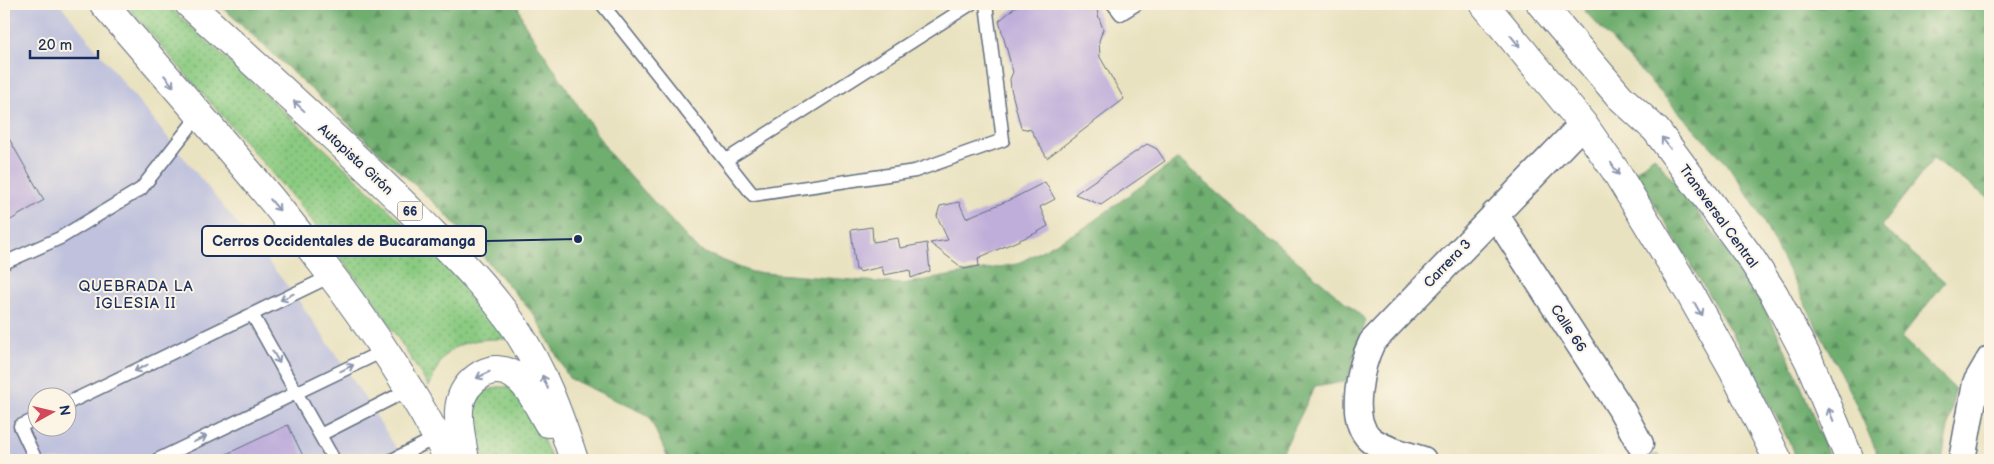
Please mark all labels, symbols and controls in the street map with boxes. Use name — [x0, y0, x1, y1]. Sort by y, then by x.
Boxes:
scale bar — [30, 28, 98, 60]
one-way arrow — [1509, 35, 1520, 48]
text: 20 m — [38, 36, 72, 55]
one-way arrow — [164, 74, 175, 87]
one-way arrow — [292, 100, 305, 111]
street label: Autopista Girón — [315, 120, 397, 199]
one-way arrow — [1661, 136, 1671, 150]
street label: Transversal Central — [1676, 161, 1762, 271]
one-way arrow — [1610, 162, 1620, 176]
one-way arrow — [269, 198, 280, 211]
road number: 66 — [398, 202, 422, 220]
callout: Cerros Occidentales de Bucaramanga — [202, 226, 486, 256]
text: Cerros Occidentales de Bucaramanga — [212, 232, 476, 251]
street label: Carrera 3 — [1420, 235, 1475, 291]
district label: QUEBRADA LA IGLESIA II — [78, 277, 194, 313]
one-way arrow — [280, 292, 295, 302]
street label: Calle 66 — [1547, 301, 1590, 356]
one-way arrow — [1694, 301, 1704, 315]
one-way arrow — [271, 349, 281, 363]
one-way arrow — [134, 363, 149, 373]
one-way arrow — [339, 363, 354, 373]
one-way arrow — [476, 371, 491, 380]
one-way arrow — [540, 375, 550, 390]
north arrow — [28, 386, 78, 436]
text: N — [55, 404, 74, 417]
one-way arrow — [1826, 408, 1835, 423]
one-way arrow — [193, 434, 208, 444]

